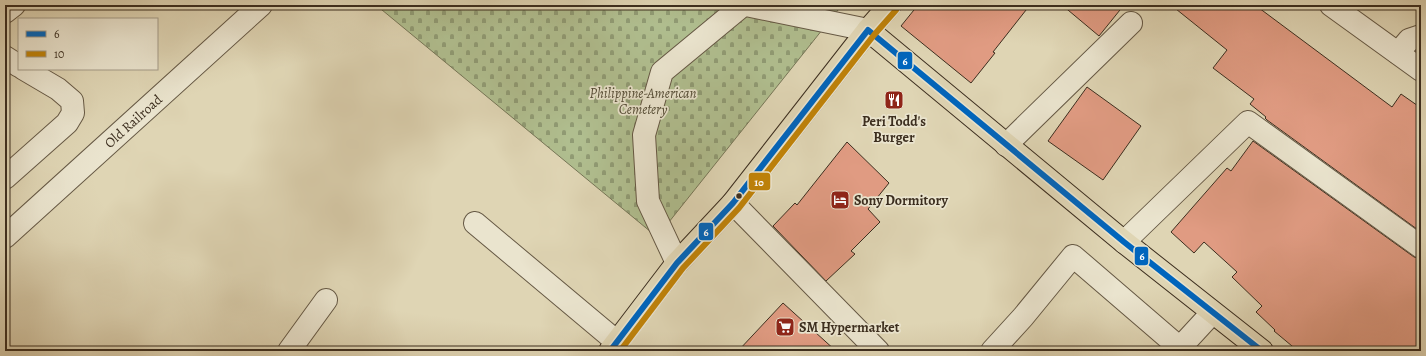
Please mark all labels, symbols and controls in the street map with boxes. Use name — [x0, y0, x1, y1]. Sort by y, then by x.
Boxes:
legend — [18, 18, 158, 70]
text: 6 — [54, 26, 60, 42]
text: 10 — [54, 46, 65, 62]
line badge: 6 — [897, 51, 913, 70]
text: 6 — [902, 54, 908, 69]
park label: Philippine-American Cemetery — [590, 84, 696, 119]
restaurant icon: Peri Todd's Burger — [883, 89, 905, 111]
street label: Old Railroad — [100, 90, 167, 152]
place label: Peri Todd's Burger — [862, 112, 926, 147]
line badge: 10 — [748, 172, 771, 191]
text: 10 — [754, 175, 764, 190]
hotel icon: Sony Dormitory — [829, 189, 851, 211]
unlabelled marker — [734, 191, 744, 201]
place label: Sony Dormitory — [854, 191, 948, 210]
line badge: 6 — [698, 222, 714, 241]
text: 6 — [703, 225, 709, 240]
line badge: 6 — [1134, 246, 1149, 266]
text: 6 — [1139, 249, 1145, 264]
supermarket icon: SM Hypermarket — [774, 316, 796, 338]
place label: SM Hypermarket — [799, 318, 900, 337]

